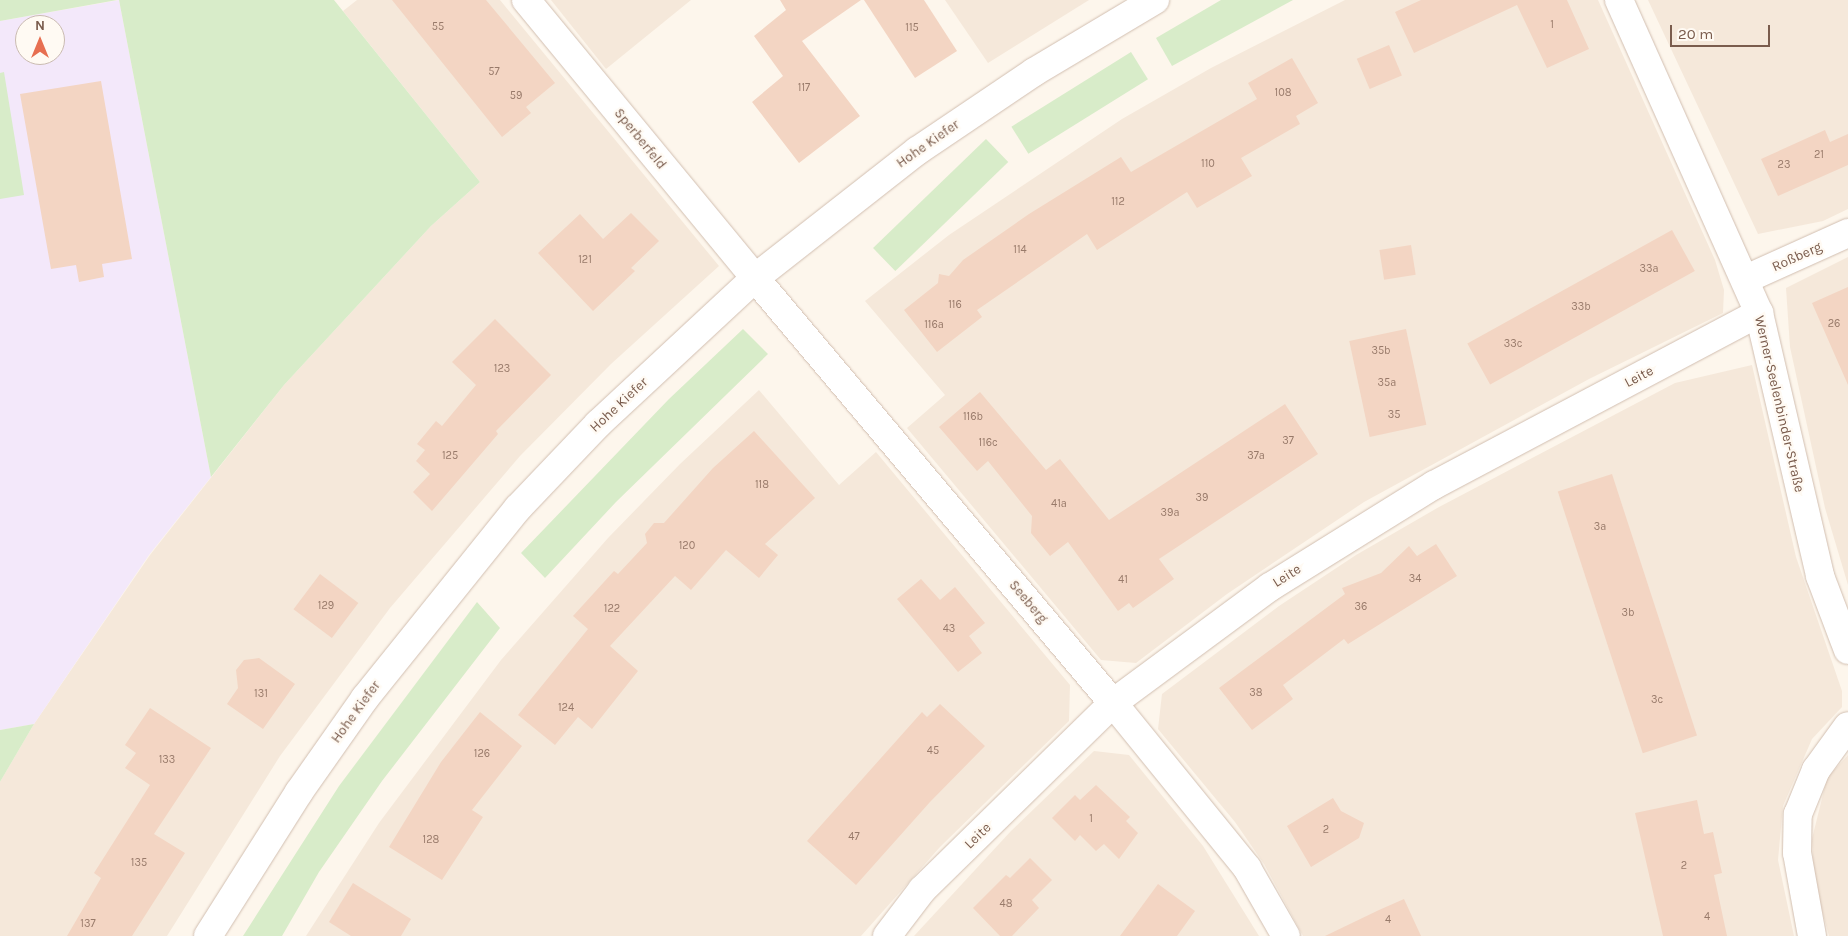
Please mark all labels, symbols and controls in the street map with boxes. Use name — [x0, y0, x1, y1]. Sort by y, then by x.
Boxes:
north arrow — [15, 15, 65, 65]
scale bar — [1673, 15, 1773, 47]
text: N — [35, 17, 45, 34]
house number: 1 — [1550, 18, 1554, 32]
house number: 55 — [432, 20, 444, 34]
house number: 115 — [905, 21, 919, 35]
text: 20 m — [1678, 25, 1713, 43]
house number: 57 — [488, 65, 500, 79]
house number: 117 — [798, 81, 810, 95]
house number: 108 — [1275, 86, 1291, 100]
house number: 59 — [510, 89, 522, 103]
street label: Sperberfeld — [610, 105, 670, 173]
street label: Hohe Kiefer — [893, 116, 963, 172]
house number: 21 — [1814, 148, 1824, 162]
house number: 110 — [1201, 157, 1215, 171]
house number: 23 — [1778, 158, 1790, 172]
house number: 112 — [1111, 195, 1125, 209]
street label: Roßberg — [1769, 239, 1825, 275]
house number: 114 — [1013, 243, 1027, 257]
house number: 121 — [578, 253, 592, 267]
house number: 33a — [1639, 262, 1659, 276]
house number: 116 — [948, 298, 962, 312]
house number: 33b — [1571, 300, 1591, 314]
street label: Werner-Seelenbinder-Straße — [1750, 314, 1808, 494]
house number: 26 — [1828, 317, 1840, 331]
house number: 116a — [924, 318, 944, 332]
house number: 33c — [1504, 337, 1522, 351]
house number: 35b — [1371, 344, 1391, 358]
house number: 123 — [494, 362, 510, 376]
street label: Leite — [1622, 362, 1656, 392]
street label: Hohe Kiefer — [587, 374, 651, 436]
house number: 35a — [1378, 376, 1396, 390]
house number: 35 — [1388, 408, 1400, 422]
house number: 116b — [963, 410, 983, 424]
house number: 37 — [1282, 434, 1294, 448]
house number: 116c — [978, 436, 998, 450]
house number: 125 — [442, 449, 458, 463]
house number: 37a — [1247, 449, 1265, 463]
house number: 118 — [755, 478, 769, 492]
house number: 39 — [1196, 491, 1208, 505]
house number: 41a — [1051, 497, 1067, 511]
house number: 39a — [1161, 506, 1179, 520]
house number: 3a — [1594, 520, 1606, 534]
house number: 120 — [679, 539, 695, 553]
street label: Leite — [1270, 561, 1304, 591]
house number: 34 — [1409, 572, 1421, 586]
house number: 41 — [1118, 573, 1128, 587]
street label: Seeberg — [1005, 577, 1051, 627]
house number: 129 — [318, 599, 334, 613]
house number: 36 — [1355, 600, 1367, 614]
house number: 122 — [604, 602, 620, 616]
house number: 3b — [1621, 606, 1635, 620]
house number: 43 — [943, 622, 955, 636]
street label: Hohe Kiefer — [328, 678, 384, 746]
house number: 38 — [1249, 686, 1263, 700]
house number: 131 — [254, 687, 268, 701]
house number: 3c — [1651, 693, 1663, 707]
house number: 124 — [558, 701, 574, 715]
house number: 45 — [927, 744, 939, 758]
house number: 126 — [474, 747, 490, 761]
house number: 133 — [159, 753, 175, 767]
house number: 1 — [1089, 812, 1093, 826]
street label: Leite — [961, 819, 995, 853]
house number: 2 — [1323, 823, 1329, 837]
house number: 47 — [848, 830, 860, 844]
house number: 128 — [423, 833, 439, 847]
house number: 135 — [131, 856, 147, 870]
house number: 2 — [1681, 859, 1687, 873]
house number: 48 — [1000, 897, 1012, 911]
house number: 4 — [1704, 910, 1710, 924]
house number: 4 — [1385, 913, 1391, 927]
house number: 137 — [80, 917, 96, 931]

